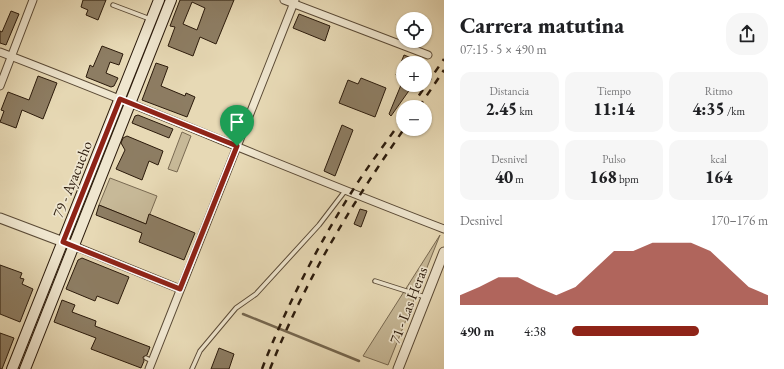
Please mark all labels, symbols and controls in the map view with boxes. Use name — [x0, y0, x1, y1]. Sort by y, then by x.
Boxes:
text: Carrera matutina — [460, 11, 624, 40]
map controls — [396, 12, 432, 136]
button: locate — [396, 12, 432, 48]
button: share — [726, 13, 768, 55]
text: 07:15 · 5 × 490 m — [460, 41, 547, 58]
button: + — [396, 56, 432, 92]
text: Distancia — [489, 84, 529, 98]
text: Tiempo — [597, 84, 631, 98]
text: Ritmo — [705, 84, 733, 98]
text: 2.45 — [485, 98, 517, 120]
text: 11:14 — [593, 98, 635, 120]
text: 4:35 — [692, 98, 725, 120]
button: − — [396, 100, 432, 136]
text: km — [517, 104, 533, 118]
text: /km — [725, 104, 745, 118]
pin — [220, 105, 254, 146]
icon: arrive — [226, 111, 248, 133]
street label: 79 - Ayacucho — [48, 138, 96, 220]
text: Desnivel — [491, 152, 527, 166]
text: Pulso — [602, 152, 626, 166]
text: kcal — [710, 152, 727, 166]
text: 40 — [495, 166, 513, 188]
text: 168 — [589, 166, 617, 188]
text: 164 — [705, 166, 732, 188]
text: m — [513, 172, 524, 186]
text: bpm — [617, 172, 639, 186]
text: Desnivel — [460, 212, 503, 229]
text: 170–176 m — [711, 212, 768, 229]
street label: 71 - Las Heras — [385, 264, 431, 346]
text: 490 m — [460, 323, 494, 340]
text: 4:38 — [524, 323, 546, 340]

